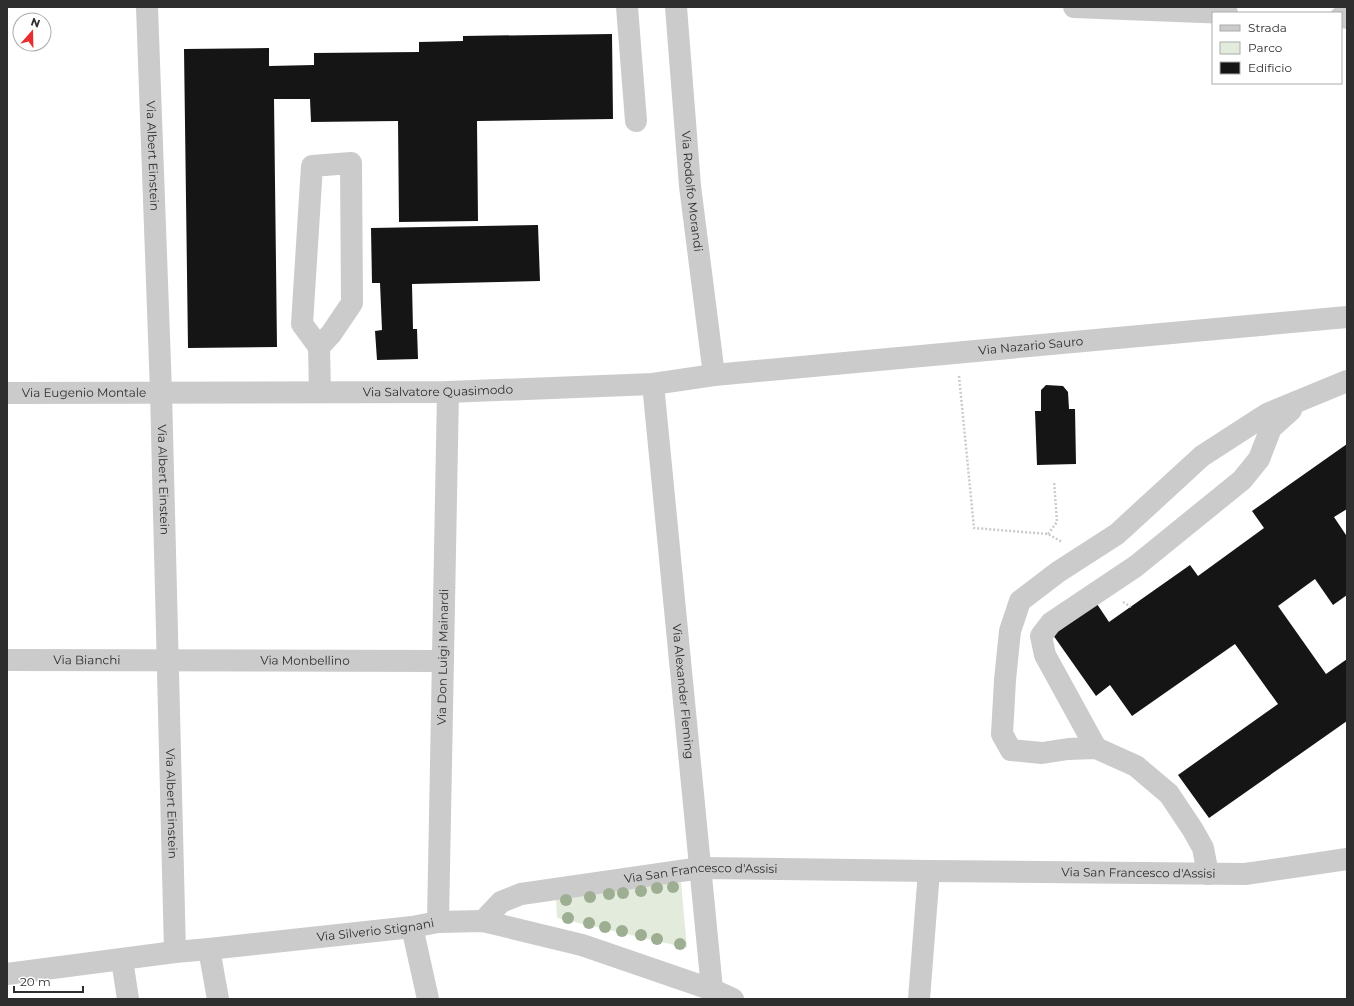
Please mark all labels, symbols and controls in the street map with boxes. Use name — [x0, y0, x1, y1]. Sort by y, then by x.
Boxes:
north arrow — [12, 12, 52, 52]
legend — [1212, 12, 1342, 84]
text: N — [29, 15, 42, 31]
text: Strada — [1248, 20, 1287, 35]
text: Parco — [1248, 40, 1282, 55]
text: Edificio — [1248, 60, 1292, 75]
street label: Via Albert Einstein — [143, 100, 162, 211]
street label: Via Rodolfo Morandi — [679, 130, 706, 252]
street label: Via Nazario Sauro — [978, 333, 1084, 358]
street label: Via Salvatore Quasimodo — [363, 381, 513, 399]
street label: Via Eugenio Montale — [22, 385, 146, 400]
street label: Via Albert Einstein — [155, 424, 173, 535]
street label: Via Don Luigi Mainardi — [434, 589, 451, 725]
street label: Via Alexander Fleming — [669, 623, 698, 760]
street label: Via Bianchi — [53, 652, 121, 667]
street label: Via Monbellino — [260, 653, 350, 668]
street label: Via Albert Einstein — [163, 748, 181, 859]
street label: Via San Francesco d'Assisi — [623, 860, 778, 886]
street label: Via San Francesco d'Assisi — [1061, 864, 1216, 881]
street label: Via Silverio Stignani — [316, 915, 435, 944]
scale bar — [14, 968, 83, 994]
text: 20 m — [20, 974, 51, 989]

